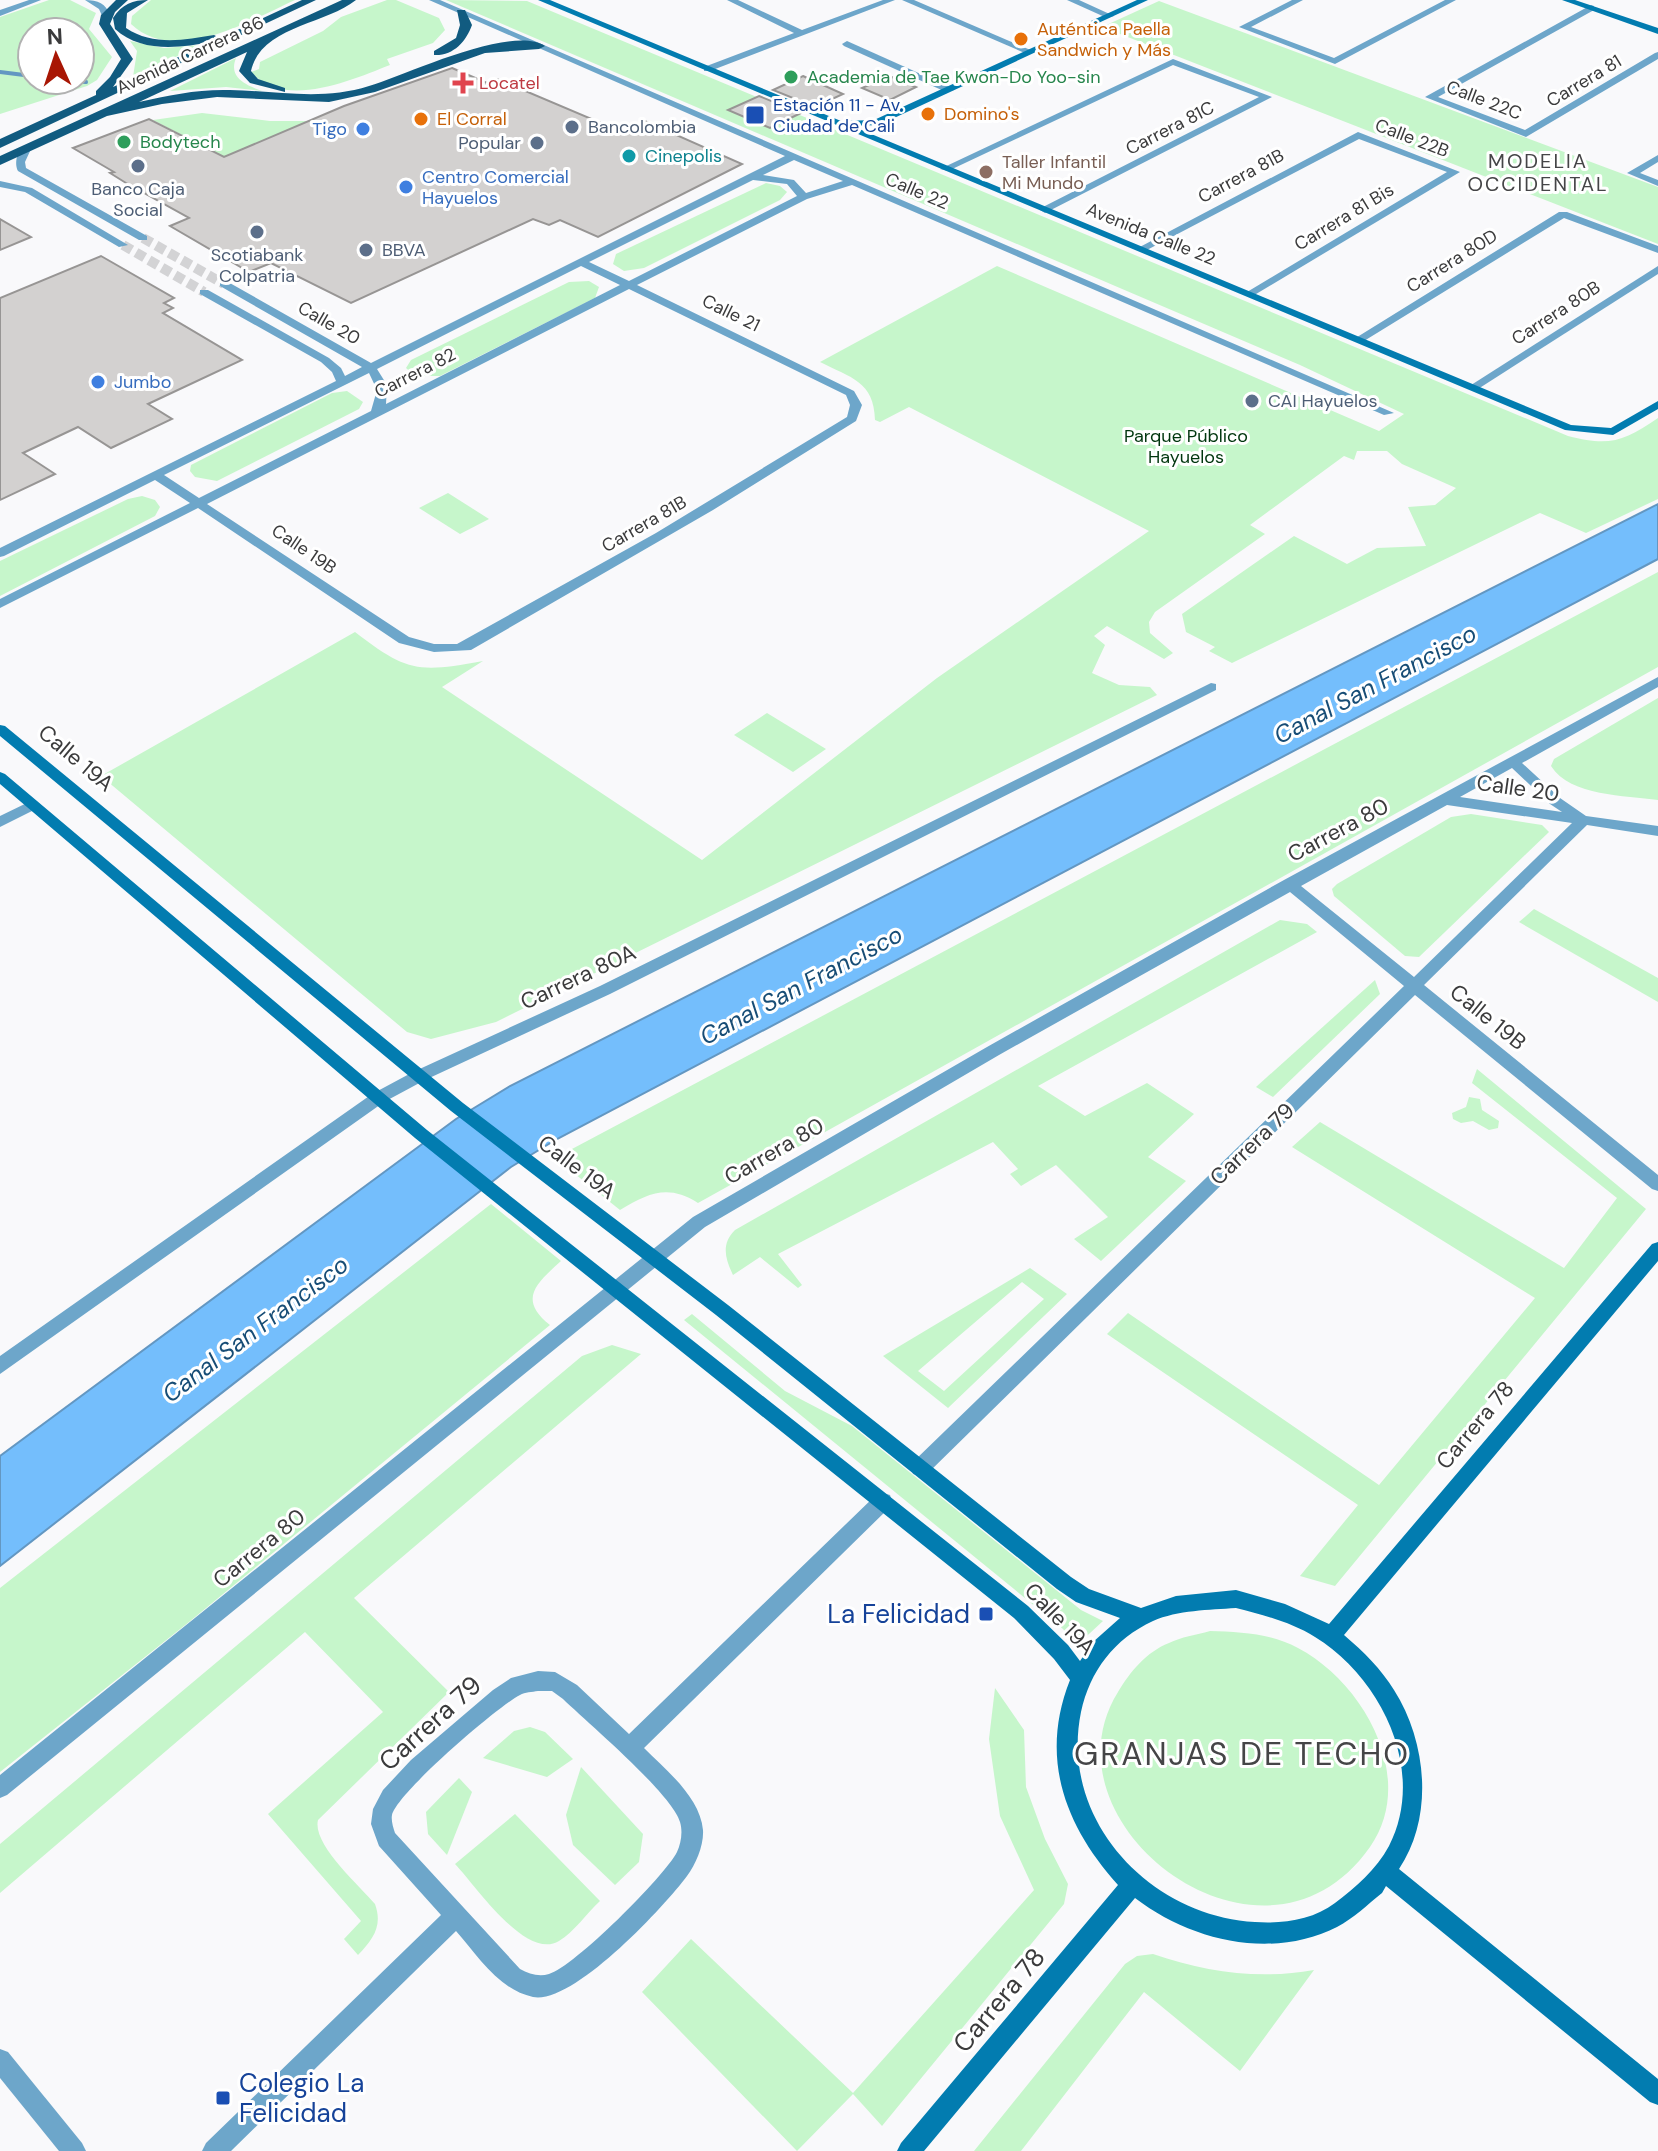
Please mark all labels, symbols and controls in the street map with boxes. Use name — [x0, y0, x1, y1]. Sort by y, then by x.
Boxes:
street label: Avenida Carrera 86 — [112, 10, 268, 100]
north arrow — [16, 16, 96, 96]
place label: Auténtica Paella Sandwich y Más — [1037, 17, 1171, 62]
text: N — [46, 22, 64, 51]
marker: Auténtica Paella Sandwich y Más — [1012, 30, 1030, 48]
street label: Carrera 81 — [1542, 49, 1626, 113]
place label: Academia de Tae Kwon-Do Yoo-sin — [807, 65, 1100, 89]
marker: Academia de Tae Kwon-Do Yoo-sin — [782, 68, 800, 86]
place label: Locatel — [479, 71, 540, 95]
marker: Locatel — [454, 74, 472, 92]
street label: Calle 22C — [1443, 75, 1525, 125]
place label: Estación 11 - Av. Ciudad de Cali — [773, 93, 903, 138]
street label: Carrera 81C — [1122, 95, 1218, 161]
place label: Domino's — [944, 102, 1020, 126]
marker: Estación 11 - Av. Ciudad de Cali — [744, 104, 766, 126]
marker: Domino's — [919, 105, 937, 123]
place label: El Corral — [437, 107, 507, 131]
marker: El Corral — [412, 110, 430, 128]
street label: Calle 22B — [1372, 113, 1453, 163]
place label: Bancolombia — [588, 115, 696, 139]
place label: Tigo — [312, 117, 347, 141]
marker: Bancolombia — [563, 118, 581, 136]
marker: Tigo — [354, 120, 372, 138]
place label: Bodytech — [140, 130, 221, 154]
place label: Popular — [458, 131, 521, 155]
marker: Bodytech — [115, 133, 133, 151]
marker: Popular — [528, 134, 546, 152]
street label: Carrera 81B — [1194, 143, 1288, 209]
place label: Cinepolis — [645, 144, 722, 168]
marker: Cinepolis — [620, 147, 638, 165]
district label: MODELIA OCCIDENTAL — [1467, 148, 1609, 197]
place label: Taller Infantil Mi Mundo — [1002, 150, 1106, 195]
marker: Banco Caja Social — [129, 157, 147, 175]
marker: Taller Infantil Mi Mundo — [977, 163, 995, 181]
place label: Centro Comercial Hayuelos — [422, 165, 569, 210]
street label: Calle 22 — [882, 167, 952, 215]
place label: Banco Caja Social — [91, 177, 185, 222]
marker: Centro Comercial Hayuelos — [397, 178, 415, 196]
street label: Carrera 81 Bis — [1290, 178, 1398, 256]
street label: Avenida Calle 22 — [1083, 197, 1219, 271]
marker: Scotiabank Colpatria — [248, 223, 266, 241]
street label: Carrera 80D — [1402, 224, 1502, 298]
place label: BBVA — [382, 238, 426, 262]
marker: BBVA — [357, 241, 375, 259]
place label: Scotiabank Colpatria — [211, 243, 303, 288]
street label: Carrera 80B — [1507, 275, 1605, 351]
street label: Calle 21 — [698, 289, 764, 337]
street label: Calle 20 — [293, 296, 365, 350]
street label: Carrera 82 — [370, 342, 460, 404]
place label: Jumbo — [114, 370, 171, 394]
marker: Jumbo — [89, 373, 107, 391]
place label: CAI Hayuelos — [1268, 389, 1378, 413]
marker: CAI Hayuelos — [1243, 392, 1261, 410]
park label: Parque Público Hayuelos — [1124, 424, 1248, 469]
street label: Carrera 81B — [597, 490, 691, 558]
street label: Calle 19B — [267, 518, 341, 580]
water label: Canal San Francisco — [1268, 617, 1482, 751]
street label: Calle 19A — [32, 718, 120, 798]
street label: Calle 20 — [1475, 768, 1561, 808]
street label: Carrera 80 — [1282, 791, 1394, 869]
water label: Canal San Francisco — [694, 918, 908, 1052]
street label: Carrera 80A — [516, 938, 640, 1016]
street label: Calle 19B — [1444, 977, 1532, 1057]
street label: Carrera 79 — [1203, 1096, 1301, 1192]
street label: Carrera 80 — [719, 1111, 829, 1191]
street label: Calle 19A — [532, 1128, 622, 1206]
water label: Canal San Francisco — [156, 1249, 354, 1409]
street label: Carrera 78 — [1430, 1375, 1520, 1475]
street label: Carrera 80 — [207, 1502, 311, 1594]
street label: Calle 19A — [1018, 1577, 1102, 1661]
place label: La Felicidad — [827, 1597, 970, 1631]
marker: La Felicidad — [977, 1605, 995, 1623]
street label: Carrera 79 — [372, 1668, 488, 1778]
district label: GRANJAS DE TECHO — [1074, 1733, 1410, 1775]
street label: Carrera 78 — [945, 1941, 1053, 2059]
place label: Colegio La Felicidad — [239, 2066, 364, 2130]
marker: Colegio La Felicidad — [214, 2089, 232, 2107]

